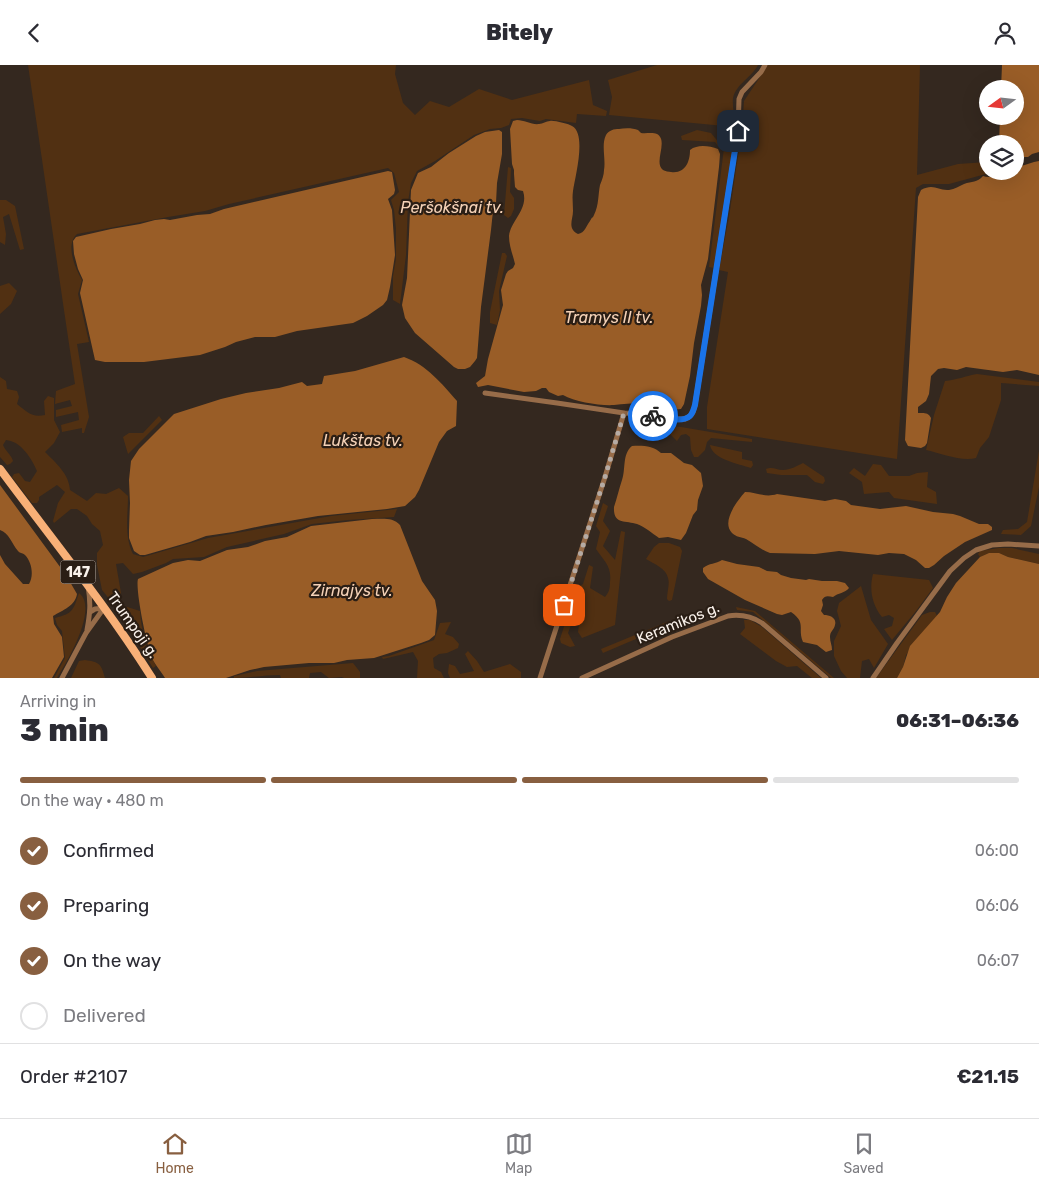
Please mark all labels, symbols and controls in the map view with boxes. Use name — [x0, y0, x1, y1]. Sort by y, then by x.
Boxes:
icon: back — [20, 19, 48, 47]
text: Bitely — [486, 19, 553, 46]
icon: person — [991, 19, 1019, 47]
north arrow — [979, 80, 1024, 125]
map controls — [979, 80, 1024, 180]
pin — [717, 110, 759, 152]
icon: home — [724, 117, 752, 145]
button: layers — [979, 135, 1024, 180]
water label: Peršokšnai tv. — [400, 198, 504, 217]
water label: Tramys II tv. — [565, 308, 653, 327]
courier — [628, 391, 678, 441]
icon: bike — [639, 402, 667, 430]
water label: Lukštas tv. — [323, 431, 403, 450]
road number: 147 — [60, 561, 96, 583]
water label: Zirnajys tv. — [310, 581, 393, 600]
pin — [543, 584, 585, 626]
street label: Trumpoji g. — [104, 588, 162, 662]
icon: bag — [550, 591, 578, 619]
street label: Keramikos g. — [634, 598, 722, 648]
text: Arriving in — [20, 692, 96, 711]
text: 06:31–06:36 — [896, 709, 1019, 732]
text: 3 min — [20, 711, 109, 749]
text: On the way · 480 m — [20, 791, 164, 810]
icon: check — [20, 837, 48, 865]
text: Confirmed — [63, 839, 154, 862]
text: 06:00 — [975, 841, 1019, 860]
icon: check — [20, 892, 48, 920]
text: Preparing — [63, 894, 149, 917]
text: 06:06 — [975, 896, 1019, 915]
icon: check — [20, 947, 48, 975]
text: On the way — [63, 949, 161, 972]
text: 06:07 — [977, 951, 1019, 970]
text: Delivered — [63, 1004, 146, 1027]
text: Order #2107 — [20, 1065, 128, 1088]
text: €21.15 — [956, 1065, 1019, 1088]
tab: Home — [155, 1130, 194, 1177]
tab: Map — [505, 1130, 533, 1177]
tab: Saved — [844, 1130, 884, 1177]

